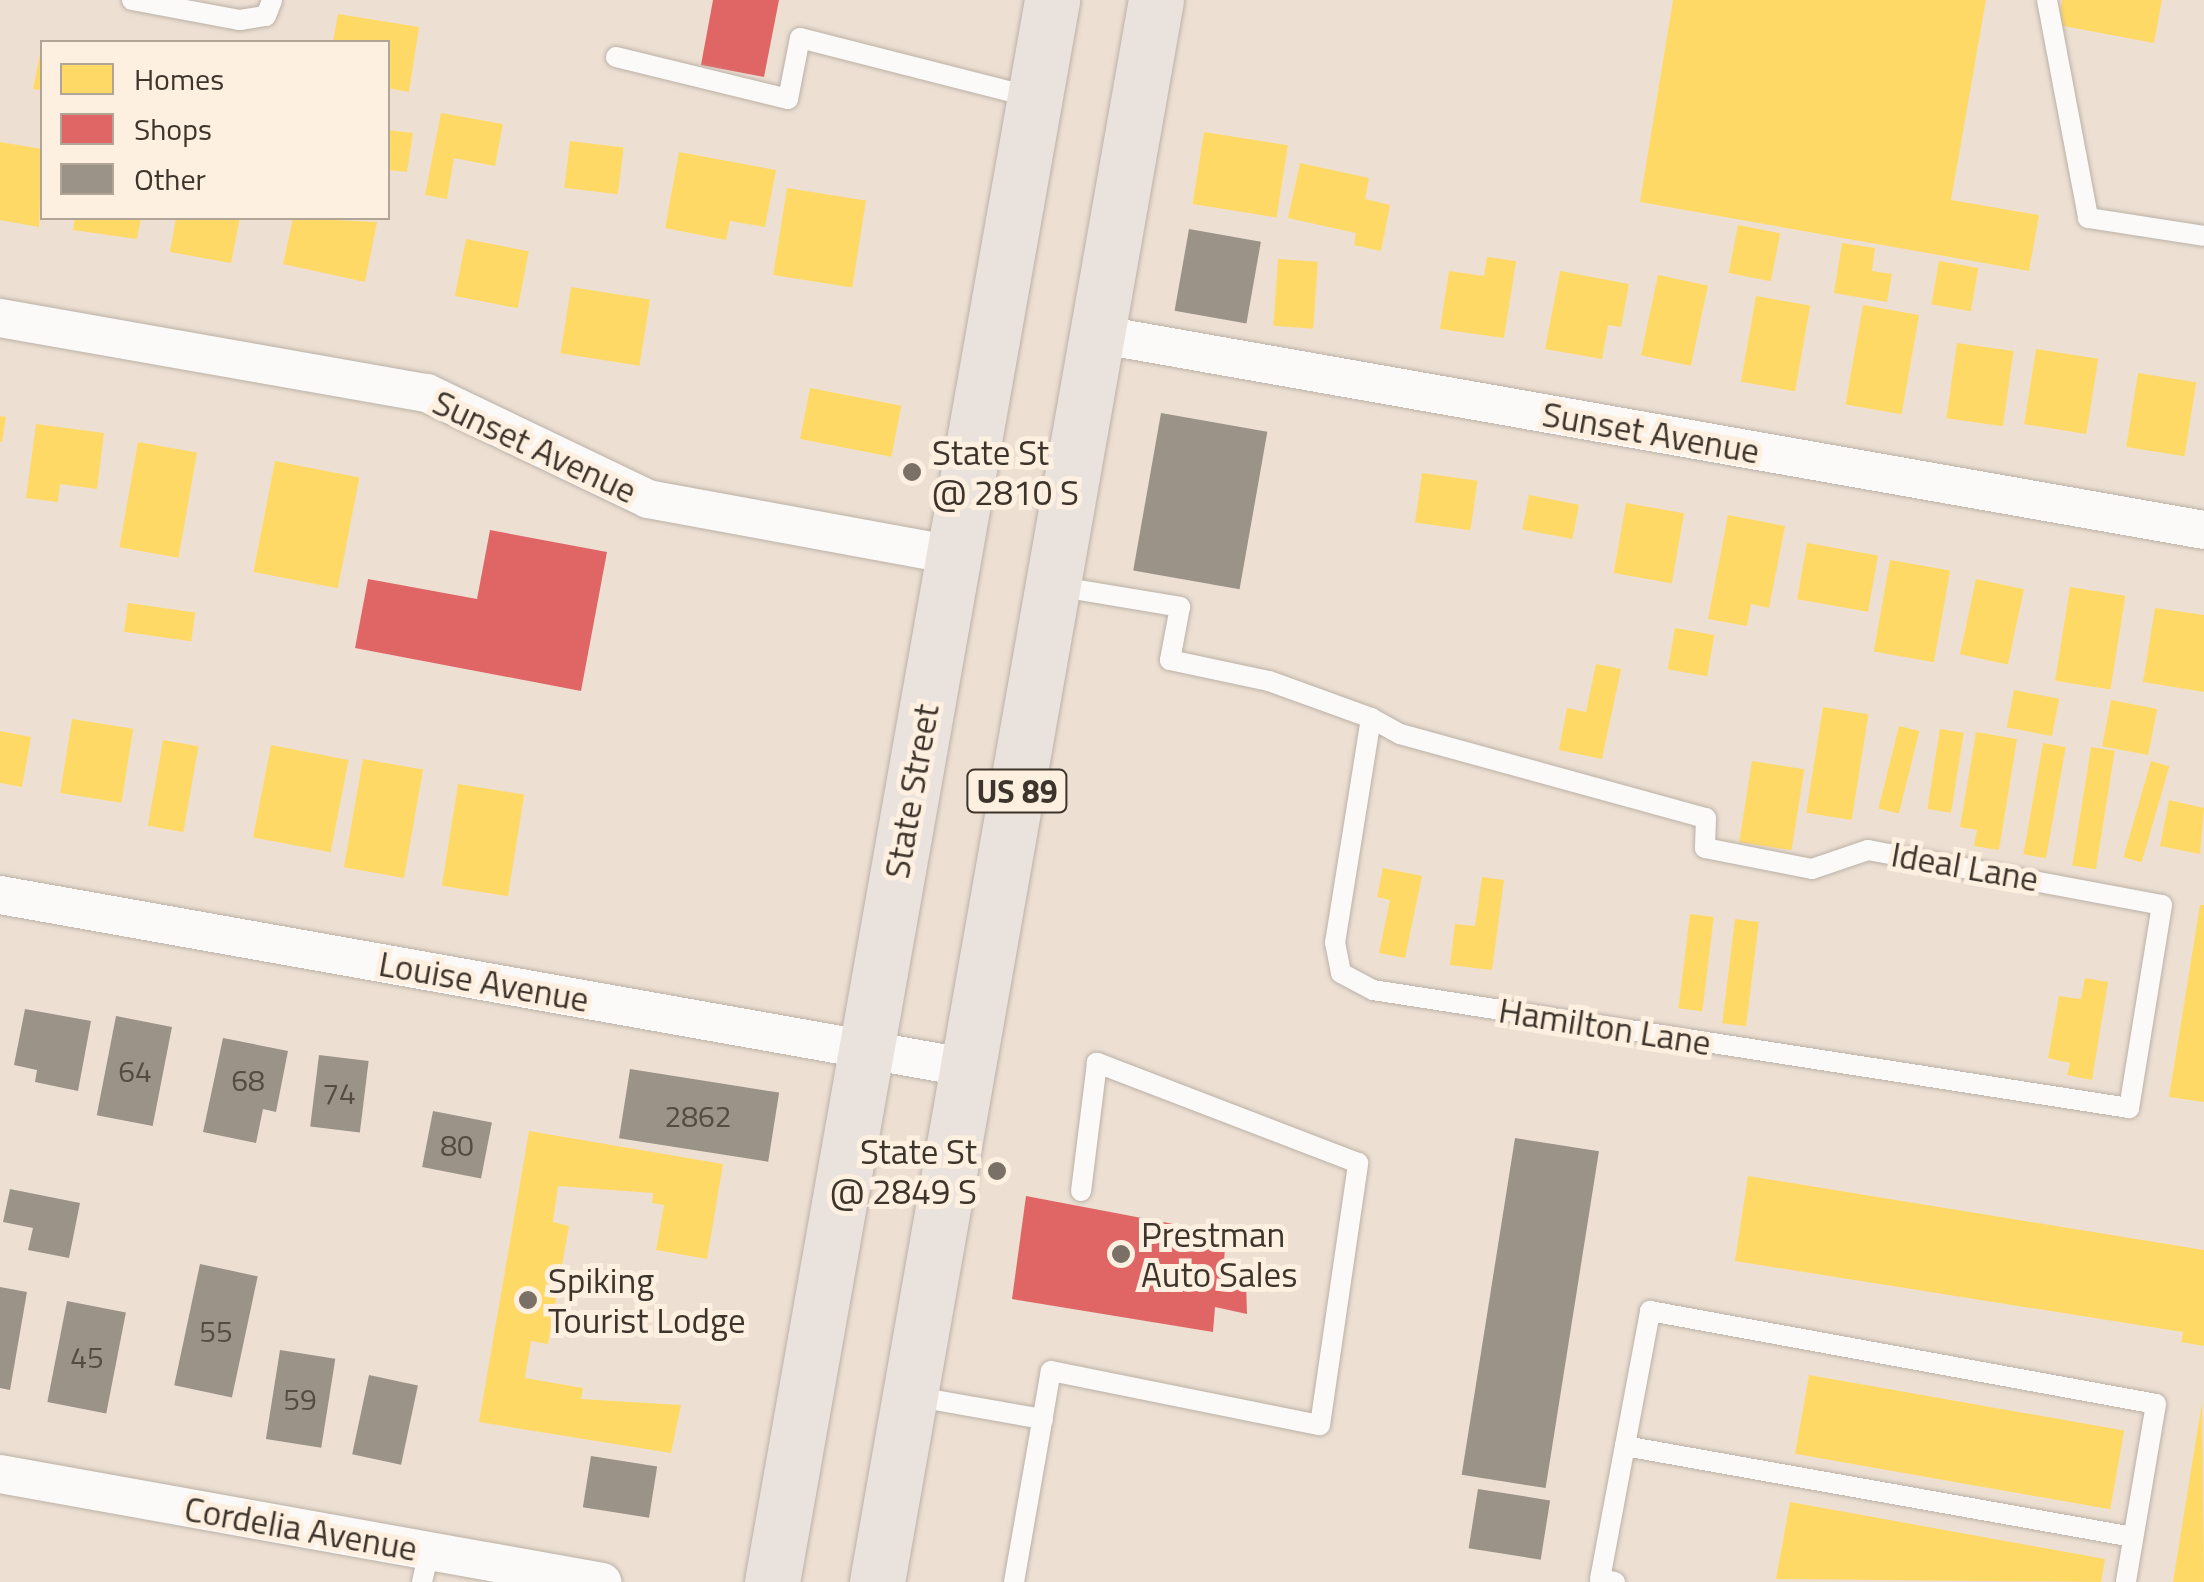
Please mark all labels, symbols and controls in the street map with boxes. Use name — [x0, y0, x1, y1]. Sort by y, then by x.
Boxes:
legend — [40, 40, 390, 220]
text: Homes — [134, 56, 224, 102]
text: Shops — [134, 106, 212, 152]
text: Other — [134, 156, 206, 202]
street label: Sunset Avenue — [427, 381, 643, 511]
street label: Sunset Avenue — [1539, 392, 1763, 472]
place label: State St @ 2810 S — [932, 431, 1079, 513]
marker: State St @ 2810 S — [901, 461, 923, 483]
street label: State Street — [875, 701, 947, 881]
road number: US 89 — [964, 764, 1070, 818]
street label: Ideal Lane — [1888, 832, 2042, 900]
street label: Louise Avenue — [376, 942, 592, 1020]
street label: Hamilton Lane — [1496, 989, 1714, 1063]
house number: 64 — [118, 1053, 152, 1089]
house number: 68 — [231, 1062, 265, 1098]
house number: 74 — [322, 1075, 356, 1111]
house number: 2862 — [664, 1098, 732, 1134]
house number: 80 — [440, 1127, 474, 1163]
place label: State St @ 2849 S — [830, 1130, 977, 1212]
marker: State St @ 2849 S — [986, 1160, 1008, 1182]
place label: Prestman Auto Sales — [1141, 1213, 1297, 1295]
marker: Prestman Auto Sales — [1110, 1243, 1132, 1265]
place label: Spiking Tourist Lodge — [548, 1259, 746, 1341]
marker: Spiking Tourist Lodge — [517, 1289, 539, 1311]
house number: 55 — [199, 1313, 233, 1349]
house number: 45 — [70, 1339, 104, 1375]
house number: 59 — [283, 1381, 317, 1417]
street label: Cordelia Avenue — [181, 1487, 421, 1569]

